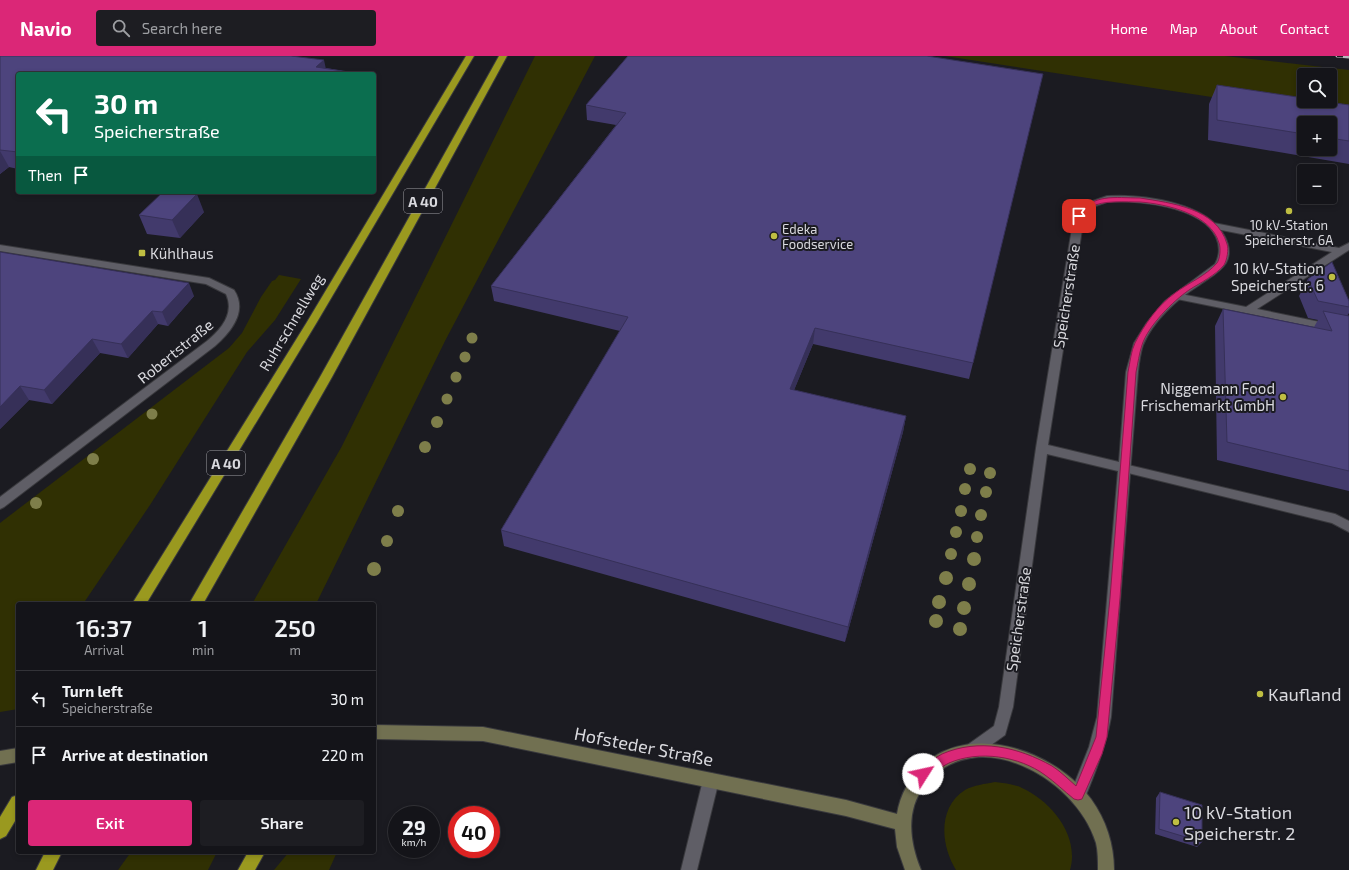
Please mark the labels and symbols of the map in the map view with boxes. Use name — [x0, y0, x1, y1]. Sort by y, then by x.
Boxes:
road number: A 40 — [404, 189, 442, 213]
pin — [1062, 199, 1096, 233]
marker: 10 kV-Station Speicherstr. 6A — [1284, 206, 1294, 216]
place label: 10 kV-Station Speicherstr. 6A — [1245, 217, 1333, 248]
place label: Edeka Foodservice — [782, 221, 853, 252]
marker: Edeka Foodservice — [769, 231, 779, 241]
street label: Speicherstraße — [1049, 243, 1083, 349]
place label: Kühlhaus — [150, 244, 214, 262]
marker: Kühlhaus — [137, 248, 147, 258]
place label: 10 kV-Station Speicherstr. 6 — [1231, 259, 1324, 294]
street label: Ruhrschnellweg — [255, 269, 327, 374]
marker: 10 kV-Station Speicherstr. 6 — [1327, 272, 1337, 282]
street label: Robertstraße — [134, 315, 216, 387]
place label: Niggemann Food Frischemarkt GmbH — [1140, 379, 1275, 414]
marker: Niggemann Food Frischemarkt GmbH — [1278, 392, 1288, 402]
road number: A 40 — [207, 451, 245, 475]
street label: Speicherstraße — [1002, 566, 1034, 672]
place label: Kaufland — [1268, 683, 1341, 705]
marker: Kaufland — [1255, 689, 1265, 699]
street label: Hofsteder Straße — [573, 722, 715, 770]
position arrow — [902, 753, 944, 795]
place label: 10 kV-Station Speicherstr. 2 — [1184, 801, 1295, 844]
speed limit sign: 40 — [448, 806, 500, 858]
marker: 10 kV-Station Speicherstr. 2 — [1171, 817, 1181, 827]

